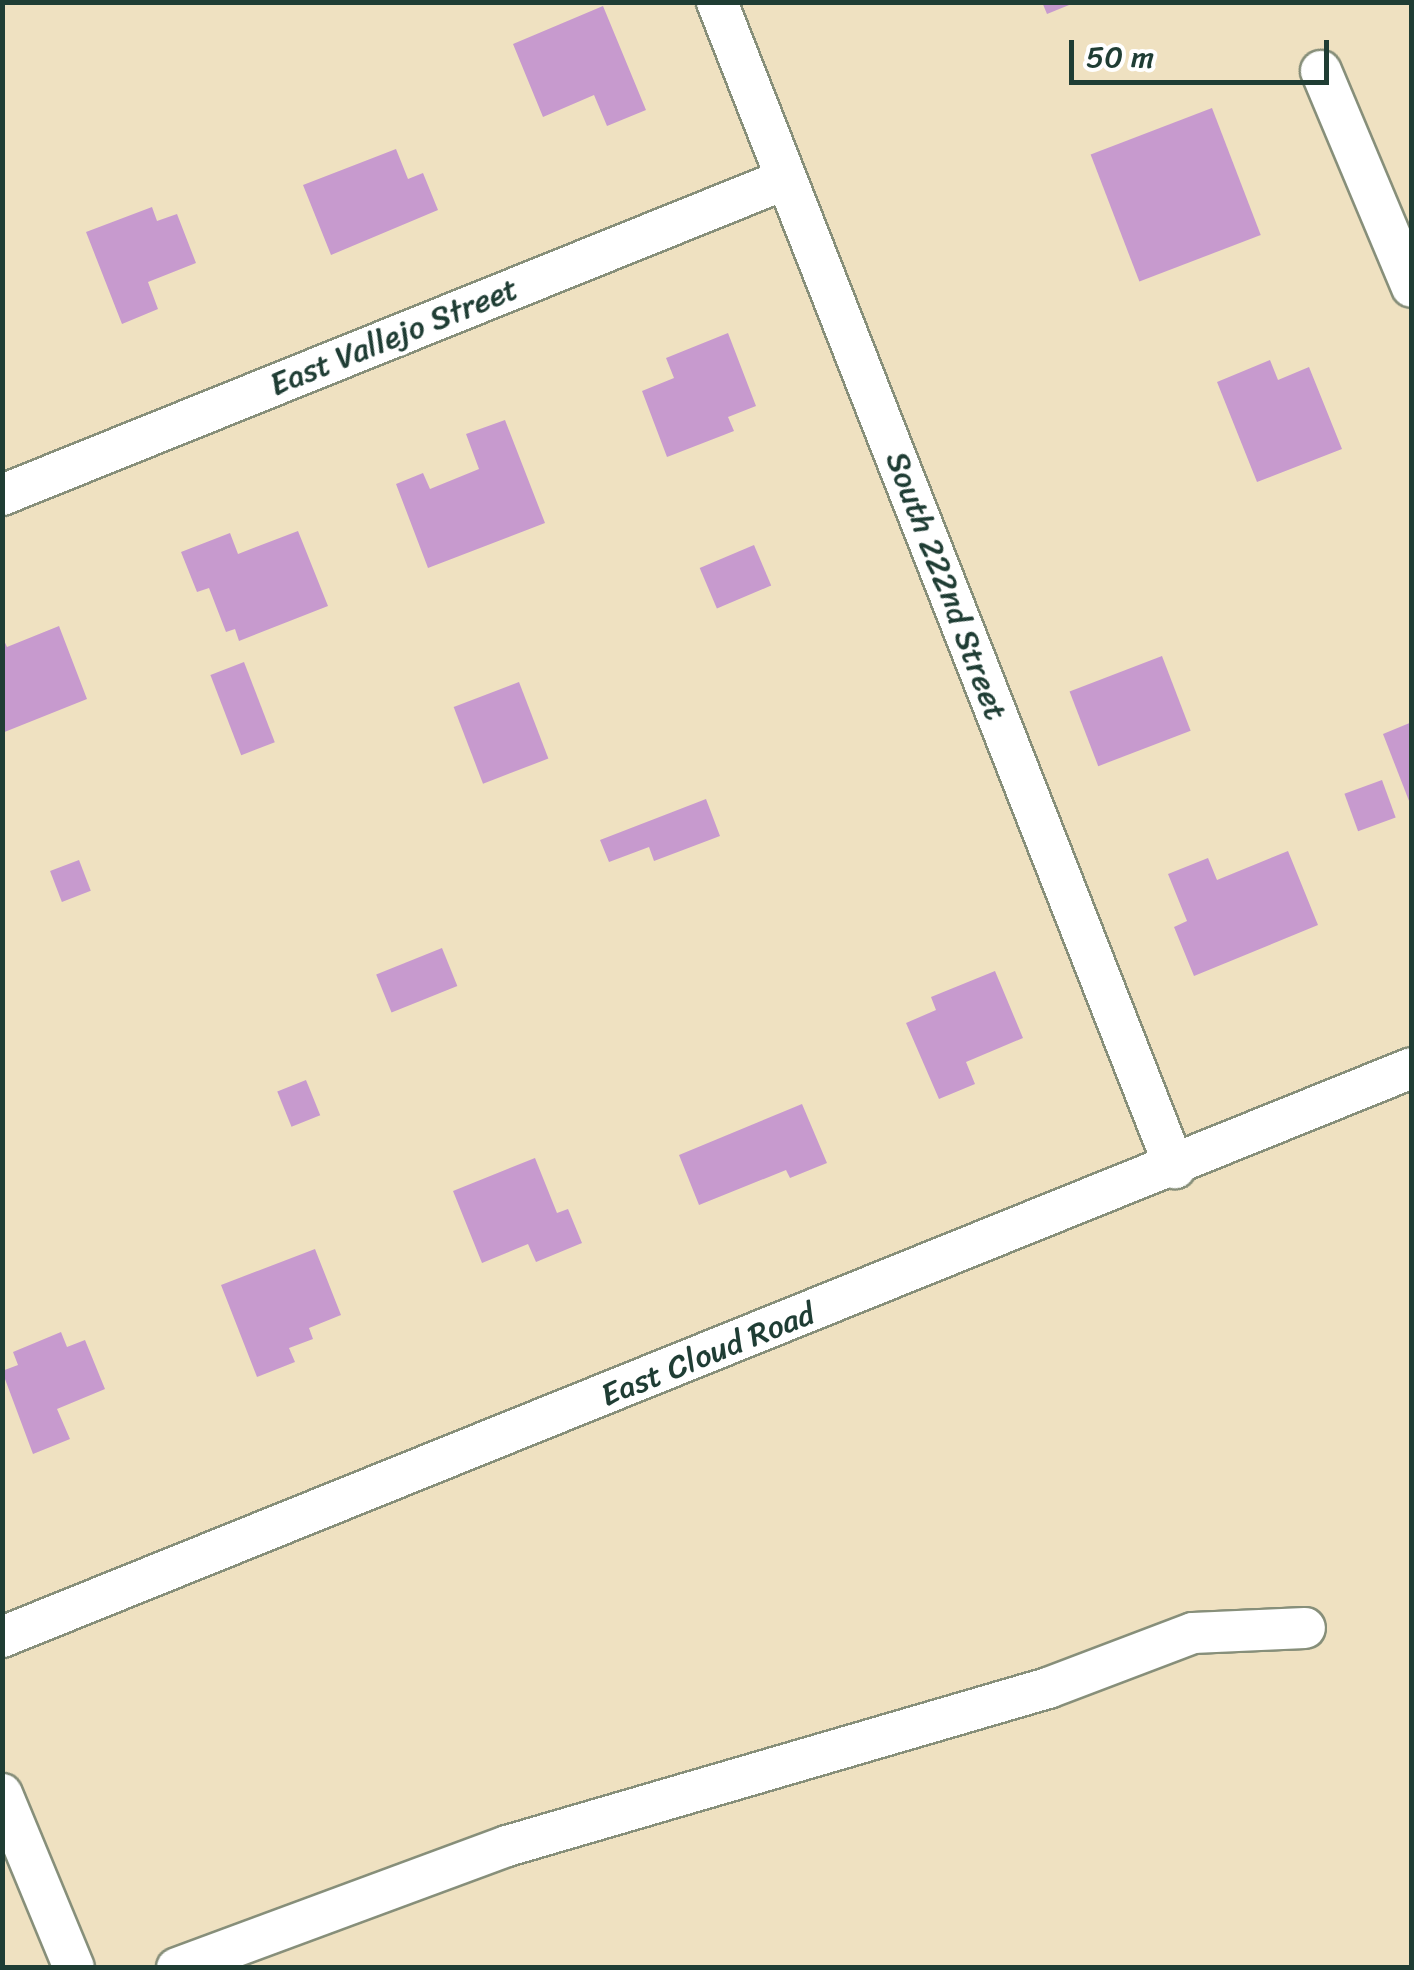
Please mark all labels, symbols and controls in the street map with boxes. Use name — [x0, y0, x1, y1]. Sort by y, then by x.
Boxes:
scale bar — [1074, 20, 1334, 82]
text: 50 m — [1086, 30, 1154, 84]
street label: East Vallejo Street — [264, 270, 524, 404]
street label: South 222nd Street — [877, 447, 1015, 725]
street label: East Cloud Road — [596, 1295, 820, 1415]

